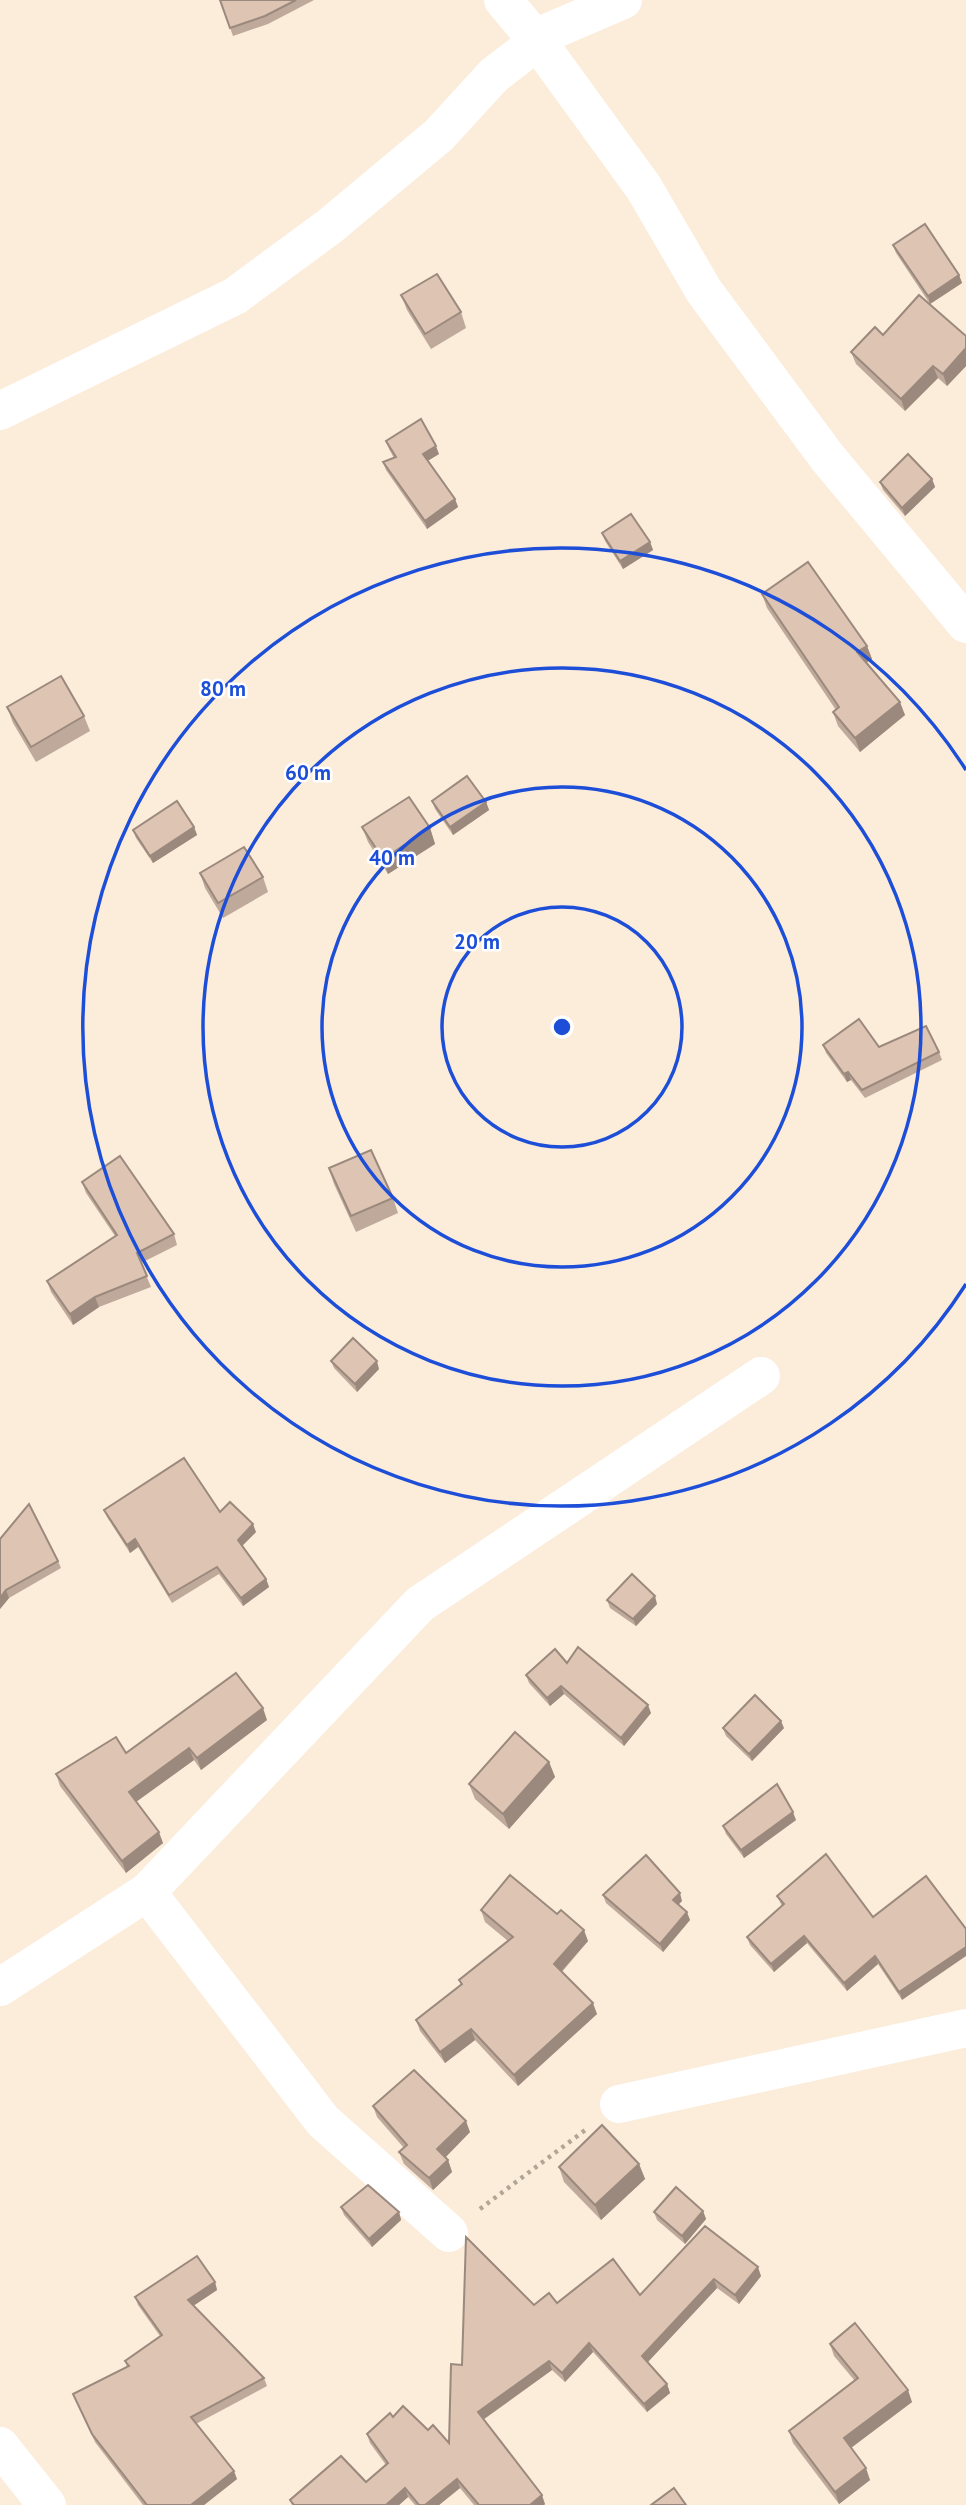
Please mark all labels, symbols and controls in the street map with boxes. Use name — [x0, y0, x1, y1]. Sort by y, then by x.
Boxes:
text: 80 m — [200, 675, 246, 702]
text: 60 m — [285, 759, 331, 786]
text: 40 m — [369, 844, 415, 871]
text: 20 m — [454, 928, 500, 955]
centre of rings — [550, 1015, 574, 1039]

